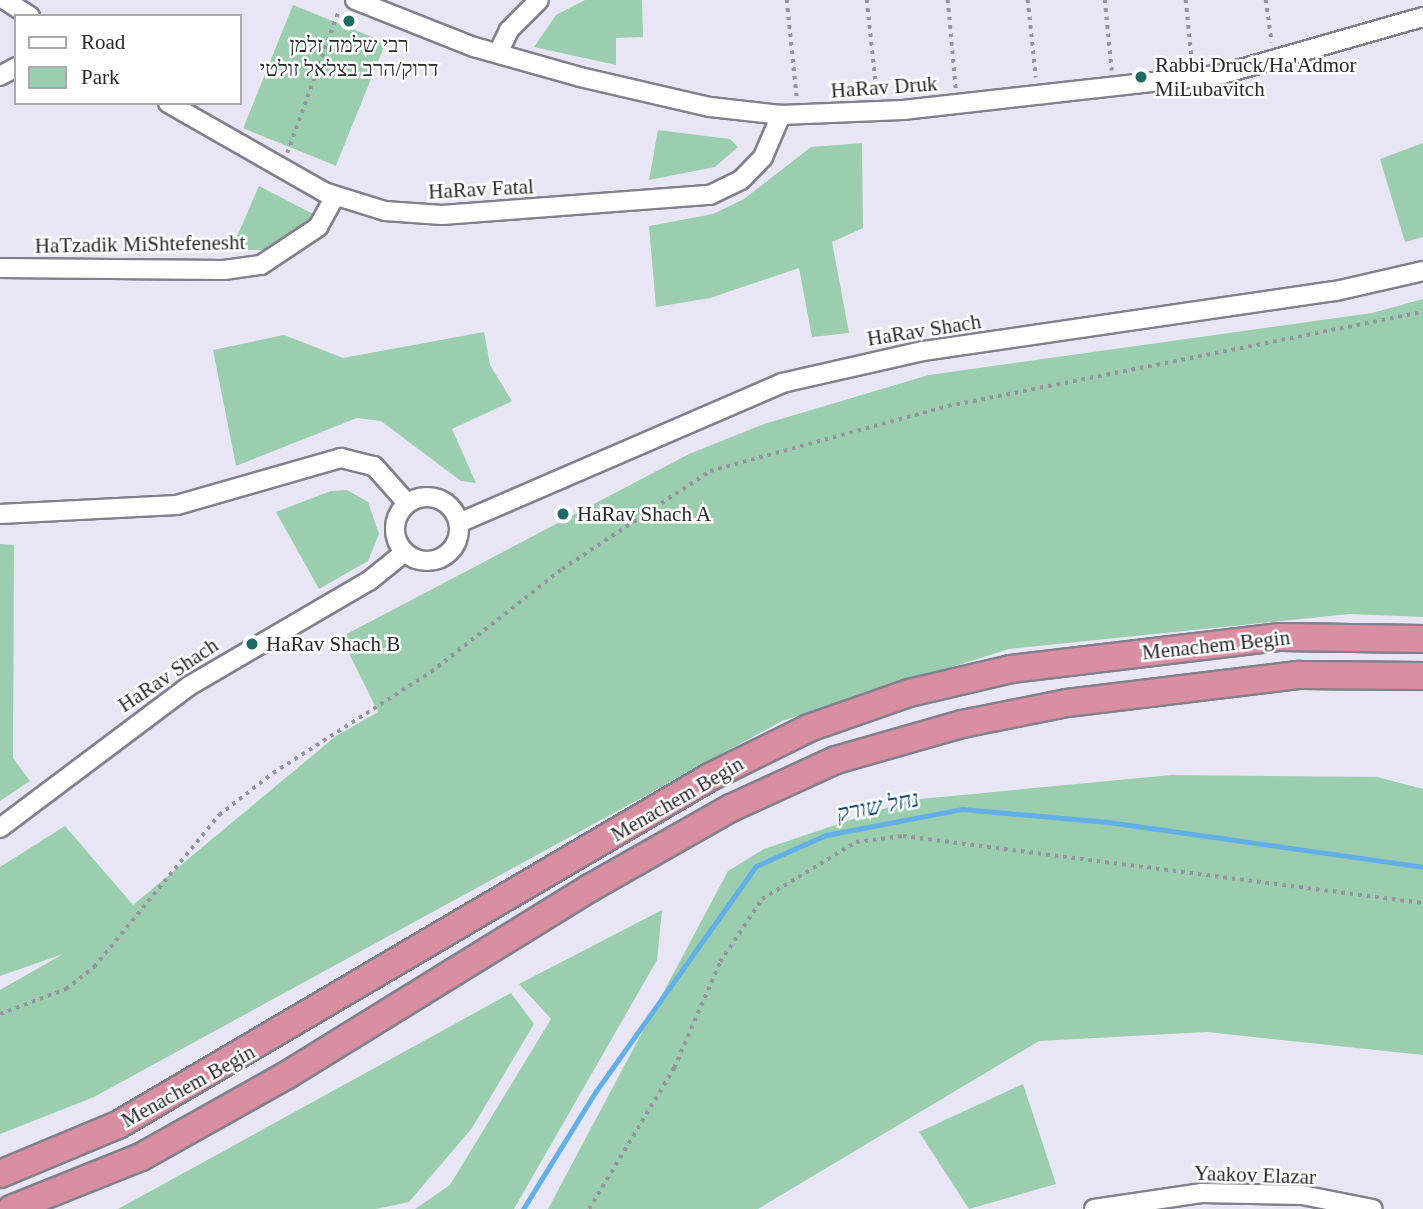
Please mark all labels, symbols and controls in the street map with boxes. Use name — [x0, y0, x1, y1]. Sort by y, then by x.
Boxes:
marker: רבי שלמה זלמן דרוק/הרב בצלאל זולטי — [341, 13, 357, 29]
legend — [14, 14, 242, 105]
text: Road — [81, 30, 125, 54]
place label: רבי שלמה זלמן דרוק/הרב בצלאל זולטי — [260, 32, 438, 82]
place label: Rabbi Druck/Ha'Admor MiLubavitch — [1155, 52, 1356, 102]
text: Park — [81, 65, 120, 89]
marker: Rabbi Druck/Ha'Admor MiLubavitch — [1133, 69, 1149, 85]
street label: HaRav Druk — [830, 71, 938, 103]
street label: HaRav Fatal — [428, 174, 534, 204]
street label: HaTzadik MiShtefenesht — [35, 230, 245, 258]
street label: HaRav Shach — [865, 309, 983, 351]
place label: HaRav Shach A — [577, 501, 712, 527]
marker: HaRav Shach A — [555, 506, 571, 522]
street label: Menachem Begin — [1141, 625, 1291, 665]
place label: HaRav Shach B — [266, 631, 400, 657]
street label: HaRav Shach — [113, 632, 223, 718]
marker: HaRav Shach B — [244, 636, 260, 652]
street label: Menachem Begin — [606, 751, 748, 847]
water label: נחל שורק — [834, 785, 922, 829]
street label: Menachem Begin — [117, 1039, 259, 1133]
street label: Yaakov Elazar — [1194, 1160, 1316, 1190]

